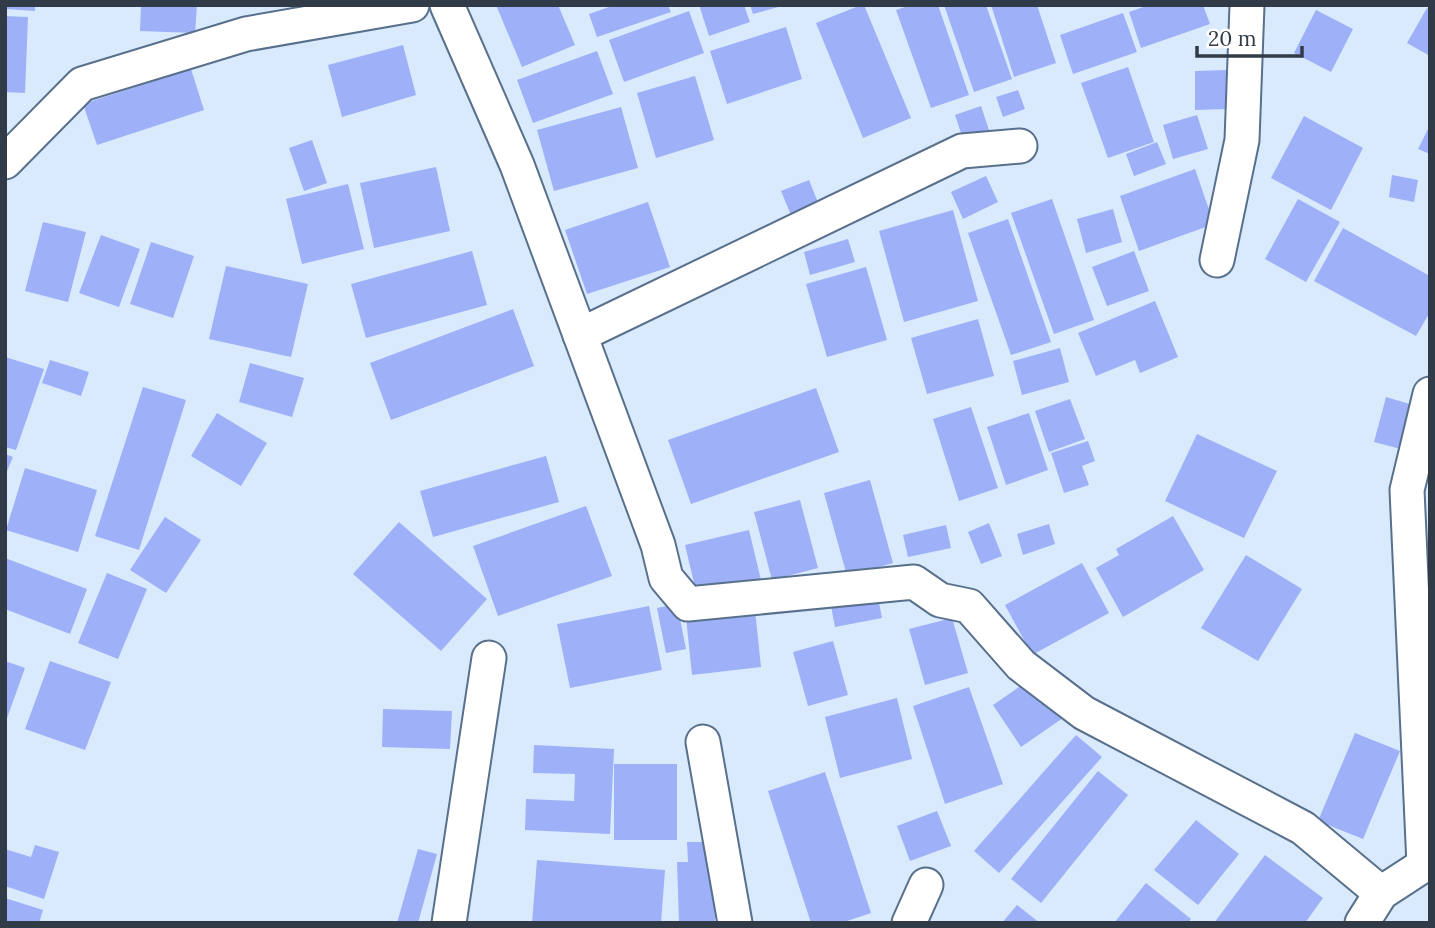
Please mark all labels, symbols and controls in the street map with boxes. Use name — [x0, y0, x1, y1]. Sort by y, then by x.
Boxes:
scale bar — [1197, 14, 1302, 58]
text: 20 m — [1208, 25, 1257, 52]

